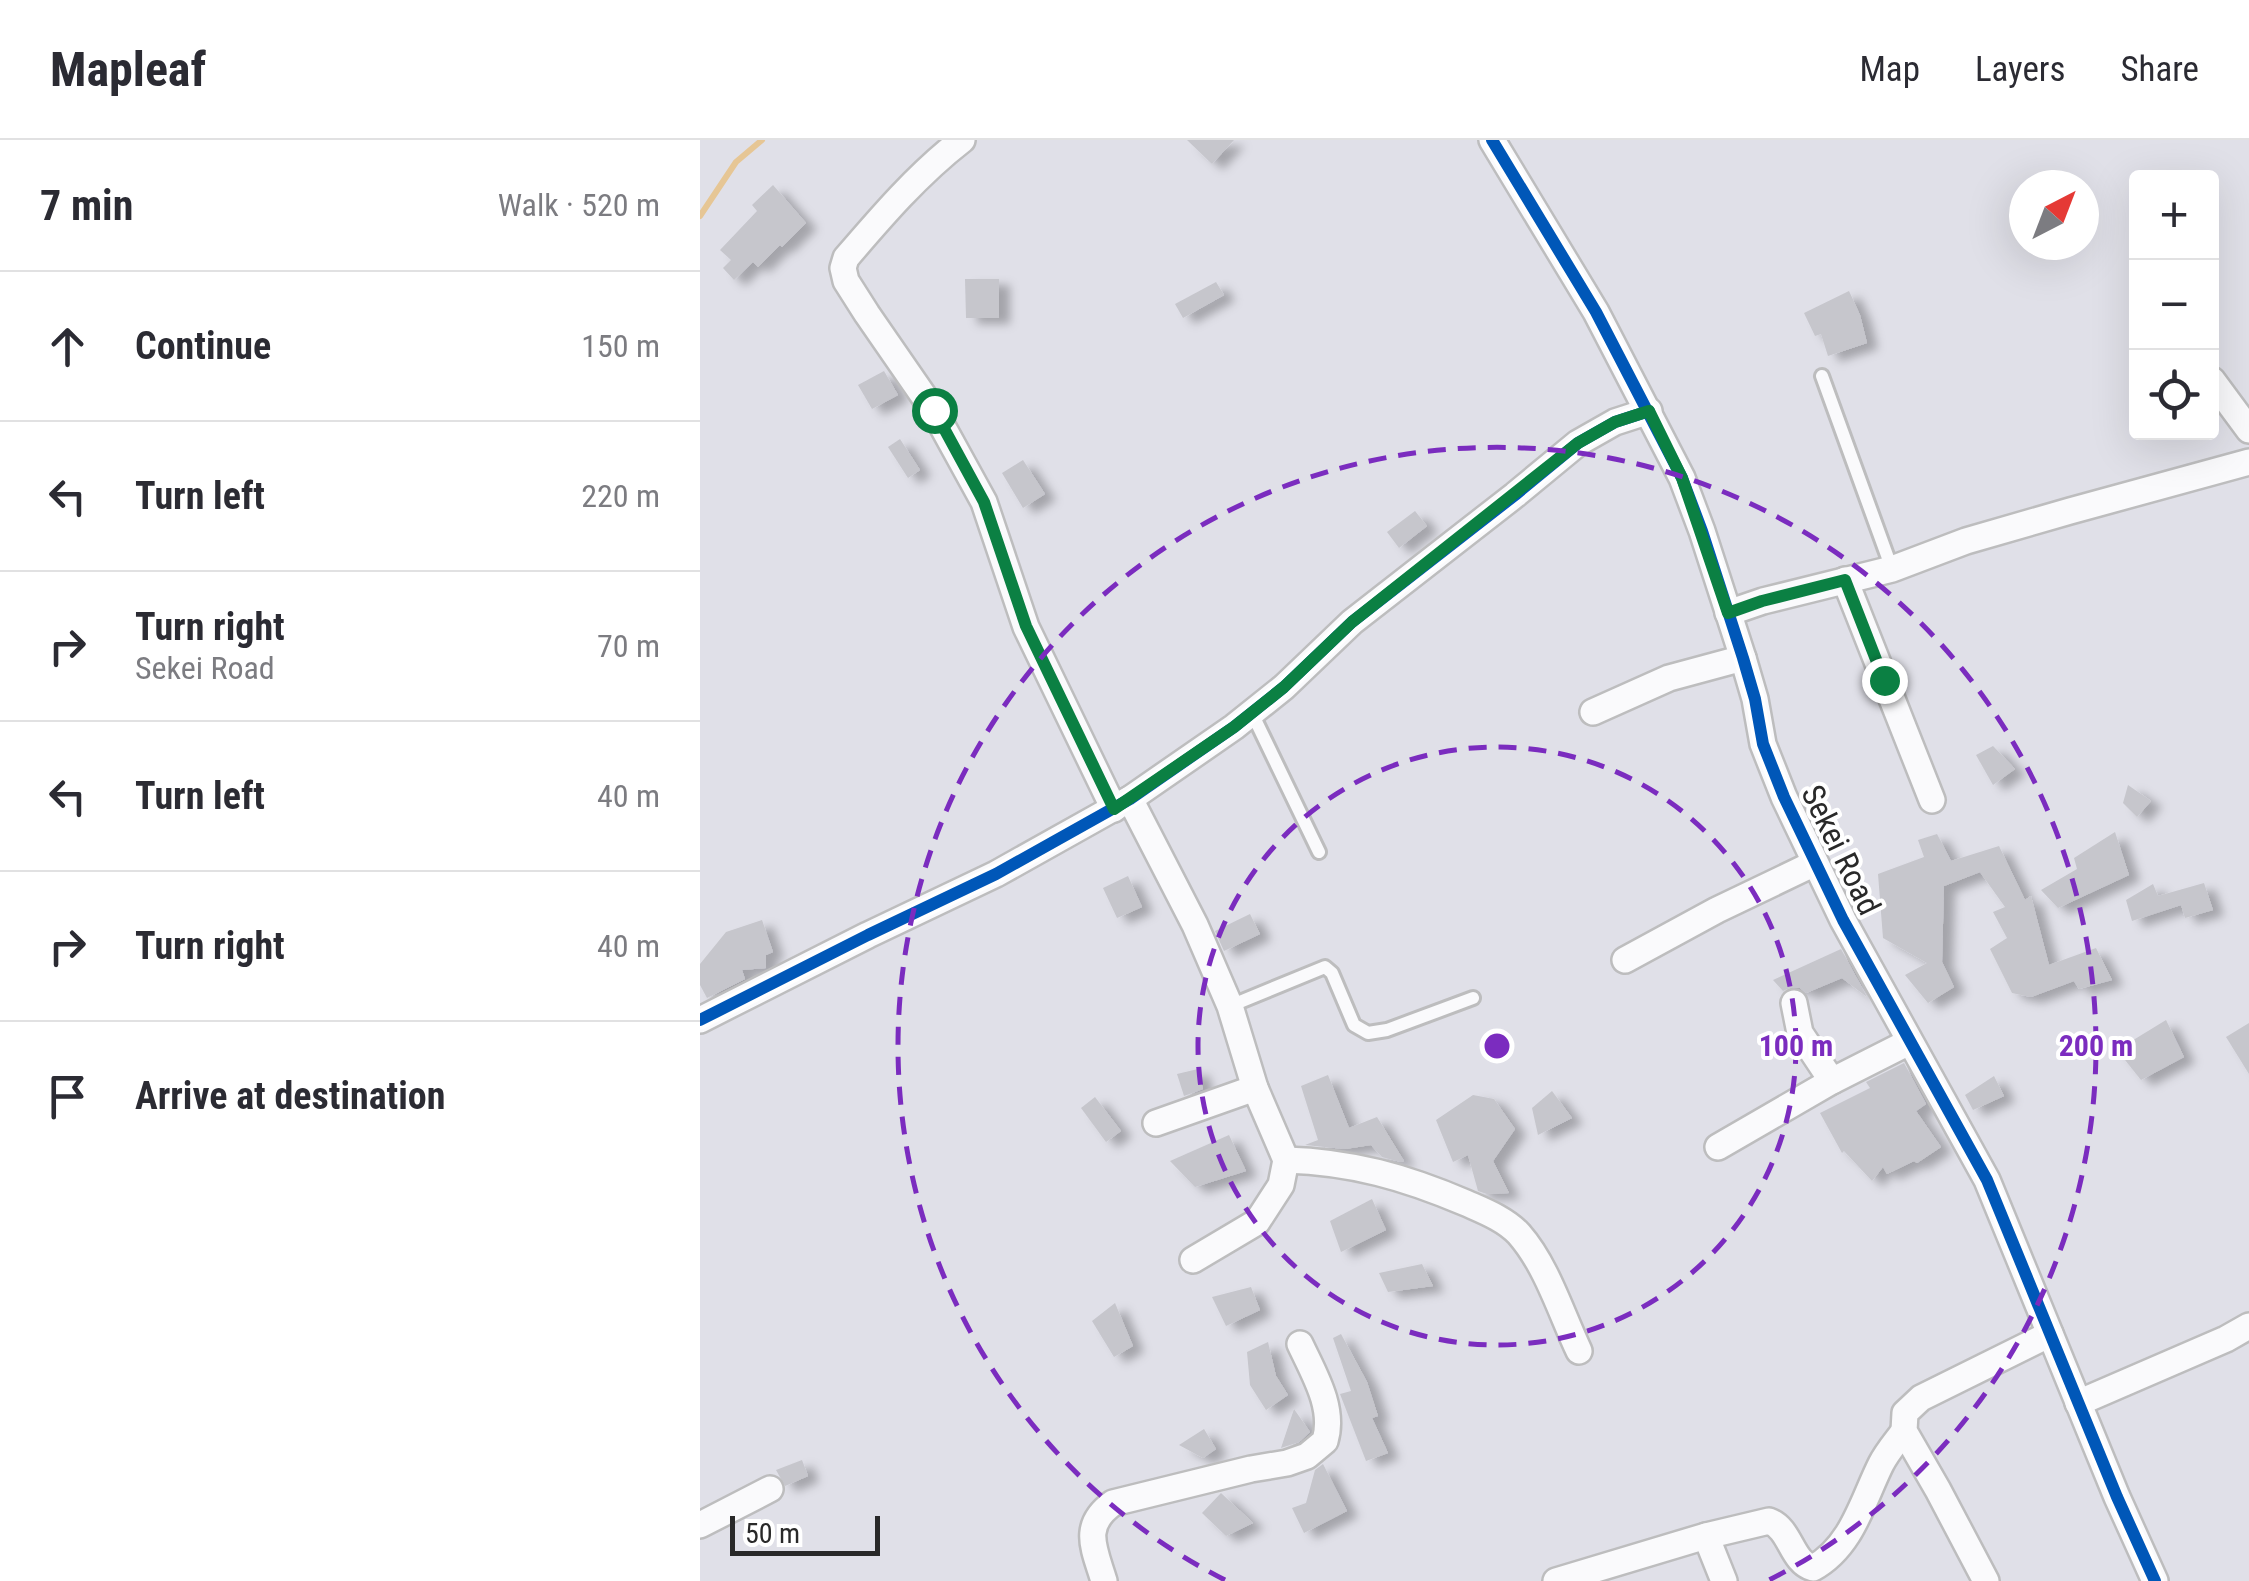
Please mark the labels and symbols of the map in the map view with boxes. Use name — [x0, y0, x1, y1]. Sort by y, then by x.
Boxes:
north arrow — [2009, 170, 2099, 260]
route start — [912, 388, 958, 434]
route end — [1862, 658, 1908, 704]
street label: Sekei Road — [1793, 779, 1889, 921]
centre of rings — [1479, 1028, 1515, 1064]
text: 100 m — [1759, 1028, 1833, 1063]
text: 200 m — [2059, 1028, 2133, 1063]
scale bar — [730, 1511, 880, 1556]

